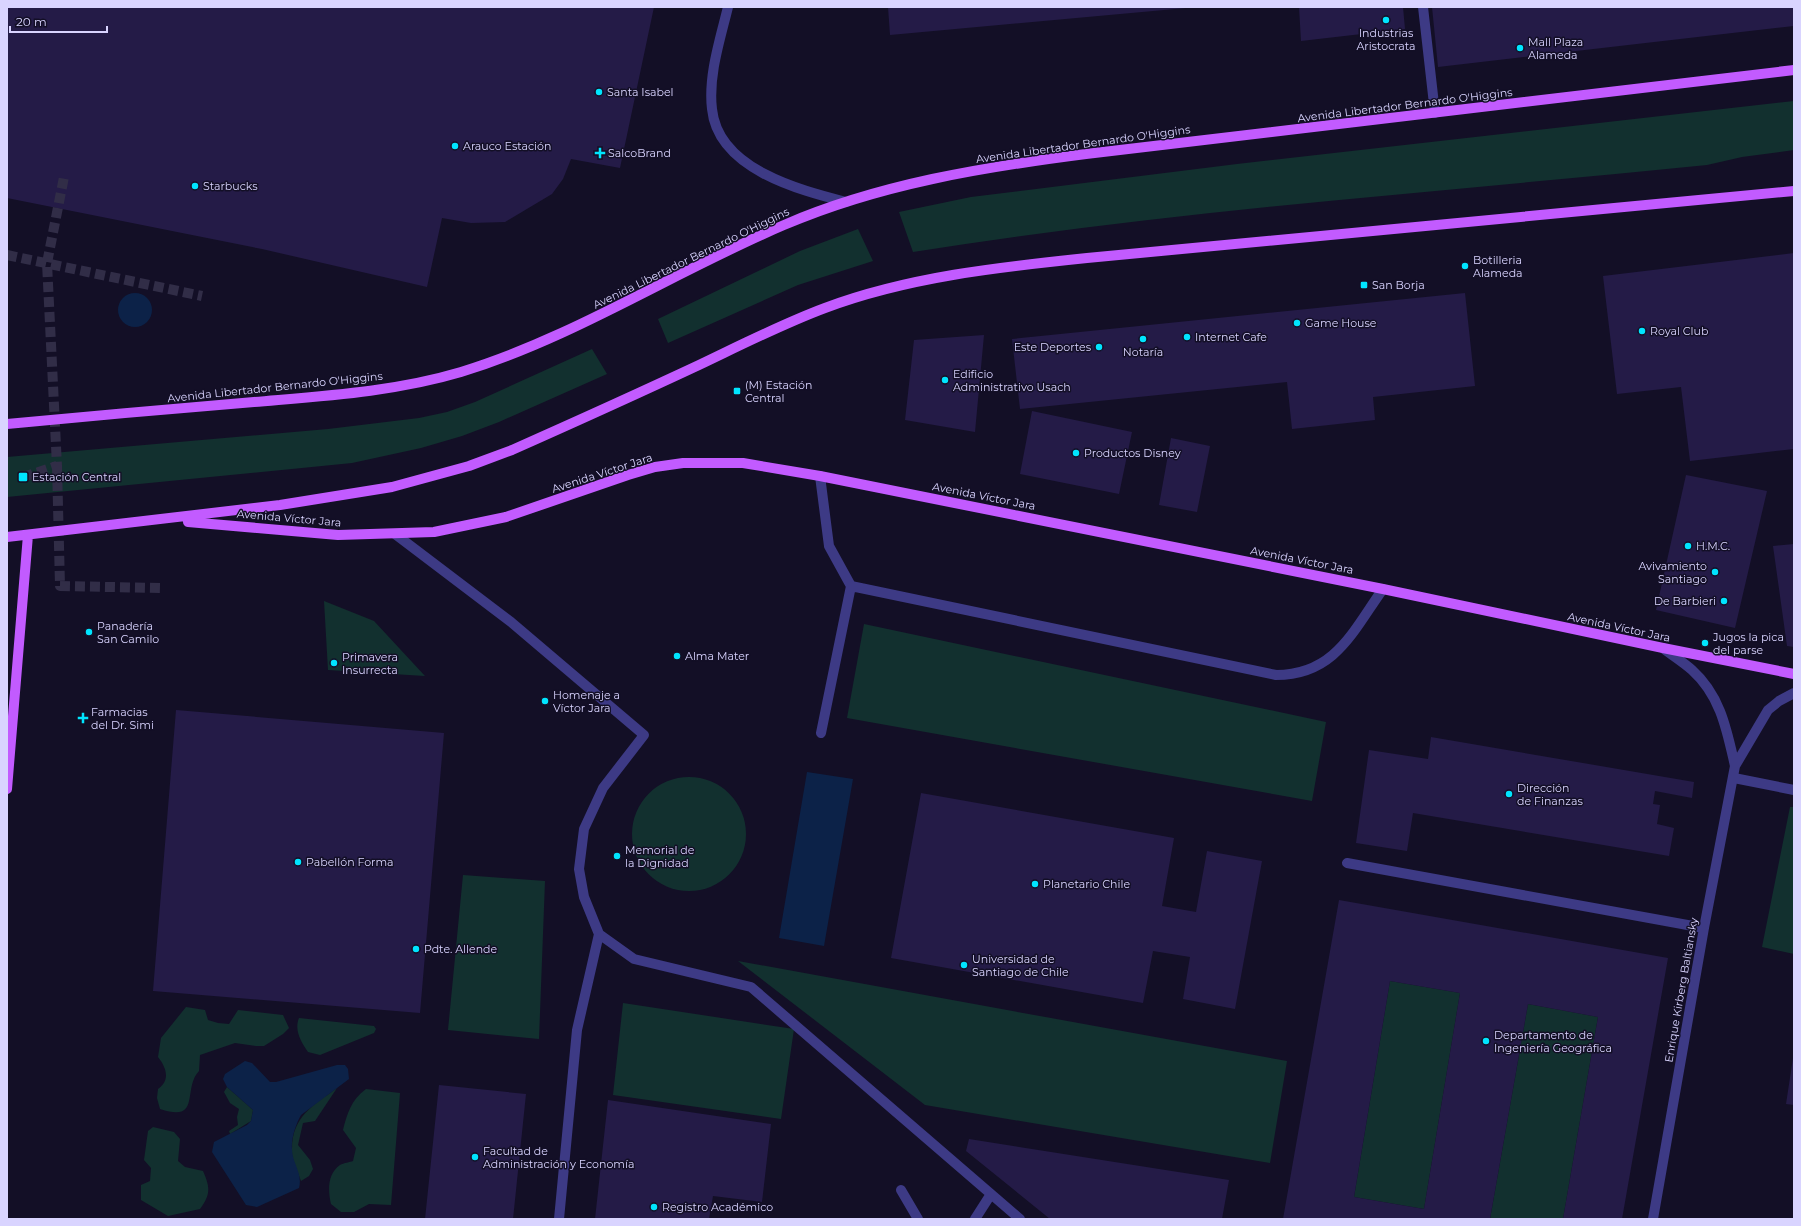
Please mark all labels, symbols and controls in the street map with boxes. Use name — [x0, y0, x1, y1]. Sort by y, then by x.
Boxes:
scale bar — [10, 8, 107, 34]
text: 20 m — [16, 14, 47, 29]
marker: Industrias Aristocrata — [1381, 15, 1391, 25]
place label: Industrias Aristocrata — [1356, 26, 1416, 53]
place label: Mall Plaza Alameda — [1528, 35, 1583, 62]
marker: Mall Plaza Alameda — [1515, 43, 1525, 53]
place label: Santa Isabel — [607, 85, 674, 99]
street label: Avenida Libertador Bernardo O'Higgins — [1297, 85, 1514, 125]
marker: Santa Isabel — [594, 87, 604, 97]
street label: Avenida Libertador Bernardo O'Higgins — [975, 122, 1192, 166]
place label: Arauco Estación — [463, 139, 551, 153]
marker: Arauco Estación — [450, 141, 460, 151]
place label: SalcoBrand — [608, 146, 671, 160]
marker: SalcoBrand — [595, 148, 605, 158]
place label: Starbucks — [203, 179, 258, 193]
marker: Starbucks — [190, 181, 200, 191]
street label: Avenida Libertador Bernardo O'Higgins — [591, 204, 792, 312]
place label: Botilleria Alameda — [1473, 253, 1523, 280]
marker: Botilleria Alameda — [1460, 261, 1470, 271]
place label: San Borja — [1372, 278, 1425, 292]
marker: San Borja — [1359, 280, 1369, 290]
place label: Game House — [1305, 316, 1377, 330]
marker: Game House — [1292, 318, 1302, 328]
place label: Royal Club — [1650, 324, 1708, 338]
marker: Royal Club — [1637, 326, 1647, 336]
place label: Internet Cafe — [1195, 330, 1267, 344]
marker: Internet Cafe — [1182, 332, 1192, 342]
marker: Notaría — [1138, 334, 1148, 344]
place label: Este Deportes — [1014, 340, 1092, 354]
marker: Este Deportes — [1094, 342, 1104, 352]
place label: Notaría — [1123, 345, 1163, 359]
place label: Edificio Administrativo Usach — [953, 367, 1071, 394]
street label: Avenida Libertador Bernardo O'Higgins — [167, 369, 384, 405]
marker: Edificio Administrativo Usach — [940, 375, 950, 385]
place label: (M) Estación Central — [745, 378, 812, 405]
marker: (M) Estación Central — [732, 386, 742, 396]
place label: Productos Disney — [1084, 446, 1181, 460]
marker: Productos Disney — [1071, 448, 1081, 458]
street label: Avenida Víctor Jara — [550, 450, 654, 496]
place label: Estación Central — [32, 470, 121, 484]
marker: Estación Central — [17, 471, 29, 483]
street label: Avenida Víctor Jara — [931, 479, 1037, 513]
street label: Avenida Víctor Jara — [236, 506, 342, 530]
place label: H.M.C. — [1696, 539, 1730, 553]
marker: H.M.C. — [1683, 541, 1693, 551]
street label: Avenida Víctor Jara — [1249, 543, 1355, 577]
place label: Avivamiento Santiago — [1638, 559, 1707, 586]
marker: Avivamiento Santiago — [1710, 567, 1720, 577]
place label: De Barbieri — [1654, 594, 1716, 608]
marker: De Barbieri — [1719, 596, 1729, 606]
street label: Avenida Víctor Jara — [1566, 609, 1672, 645]
place label: Panadería San Camilo — [97, 619, 159, 646]
marker: Panadería San Camilo — [84, 627, 94, 637]
place label: Jugos la pica del parse — [1712, 630, 1784, 657]
marker: Jugos la pica del parse — [1700, 638, 1710, 648]
place label: Alma Mater — [685, 649, 749, 663]
place label: Primavera Insurrecta — [342, 650, 398, 677]
marker: Alma Mater — [672, 651, 682, 661]
marker: Primavera Insurrecta — [329, 658, 339, 668]
place label: Homenaje a Víctor Jara — [553, 688, 620, 715]
marker: Homenaje a Víctor Jara — [540, 696, 550, 706]
place label: Farmacias del Dr. Simi — [91, 705, 154, 732]
marker: Farmacias del Dr. Simi — [78, 713, 88, 723]
place label: Dirección de Finanzas — [1517, 781, 1583, 808]
marker: Dirección de Finanzas — [1504, 789, 1514, 799]
place label: Memorial de la Dignidad — [625, 843, 695, 870]
marker: Memorial de la Dignidad — [612, 851, 622, 861]
place label: Pabellón Forma — [306, 855, 394, 869]
marker: Pabellón Forma — [293, 857, 303, 867]
place label: Planetario Chile — [1043, 877, 1130, 891]
marker: Planetario Chile — [1030, 879, 1040, 889]
street label: Enrique Kirberg Baltiansky — [1661, 916, 1701, 1064]
place label: Pdte. Allende — [424, 942, 498, 956]
marker: Pdte. Allende — [411, 944, 421, 954]
place label: Universidad de Santiago de Chile — [972, 952, 1069, 979]
marker: Universidad de Santiago de Chile — [959, 960, 969, 970]
place label: Departamento de Ingeniería Geográfica — [1494, 1028, 1612, 1055]
marker: Departamento de Ingeniería Geográfica — [1481, 1036, 1491, 1046]
place label: Facultad de Administración y Economía — [483, 1144, 634, 1171]
marker: Facultad de Administración y Economía — [470, 1152, 480, 1162]
place label: Registro Académico — [662, 1200, 773, 1214]
marker: Registro Académico — [649, 1202, 659, 1212]

